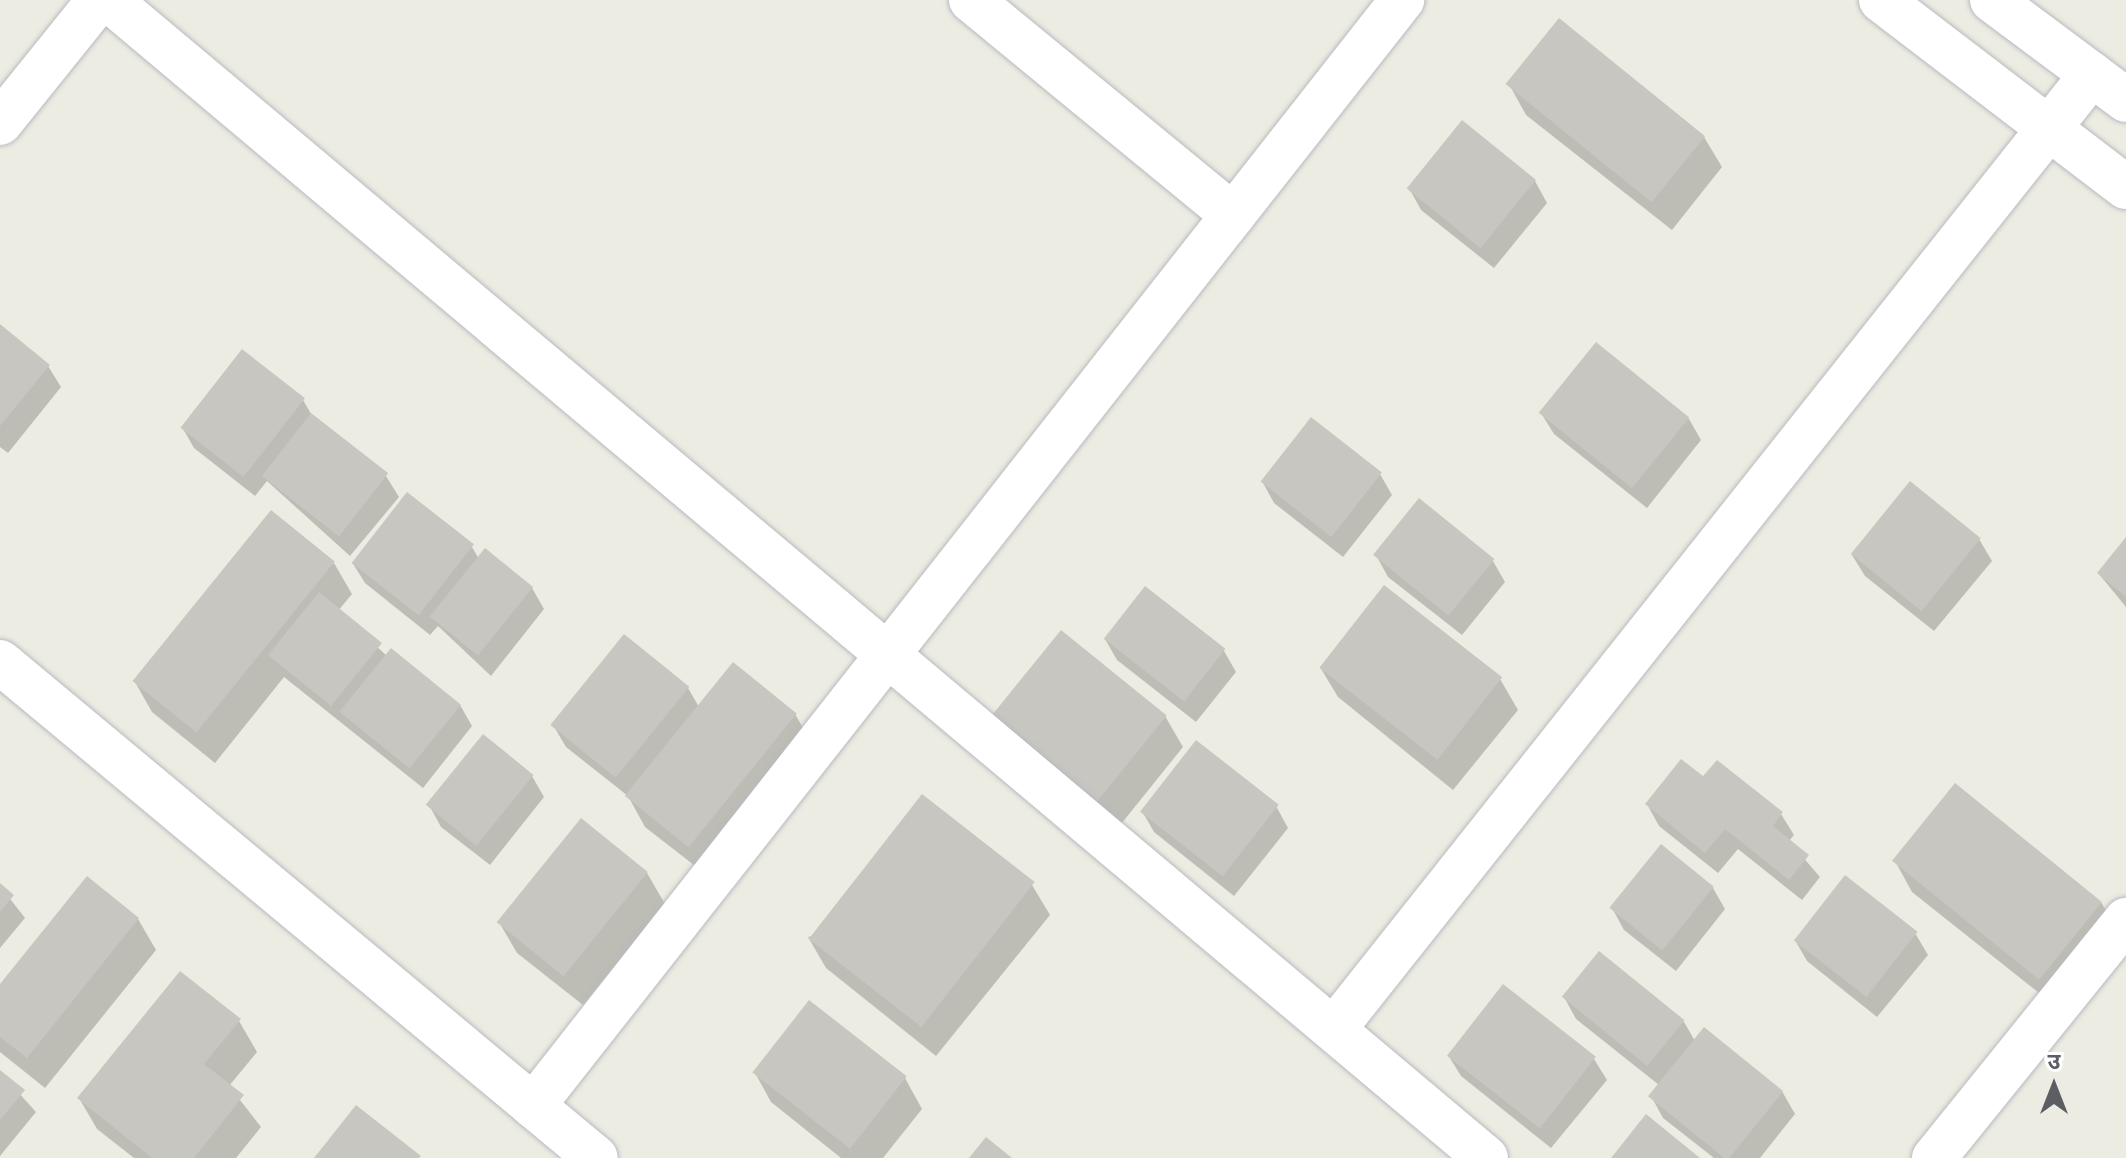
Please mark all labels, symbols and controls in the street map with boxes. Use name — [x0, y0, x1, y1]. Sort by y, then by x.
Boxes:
north arrow — [2014, 1046, 2094, 1126]
text: उ — [2048, 1051, 2060, 1073]

